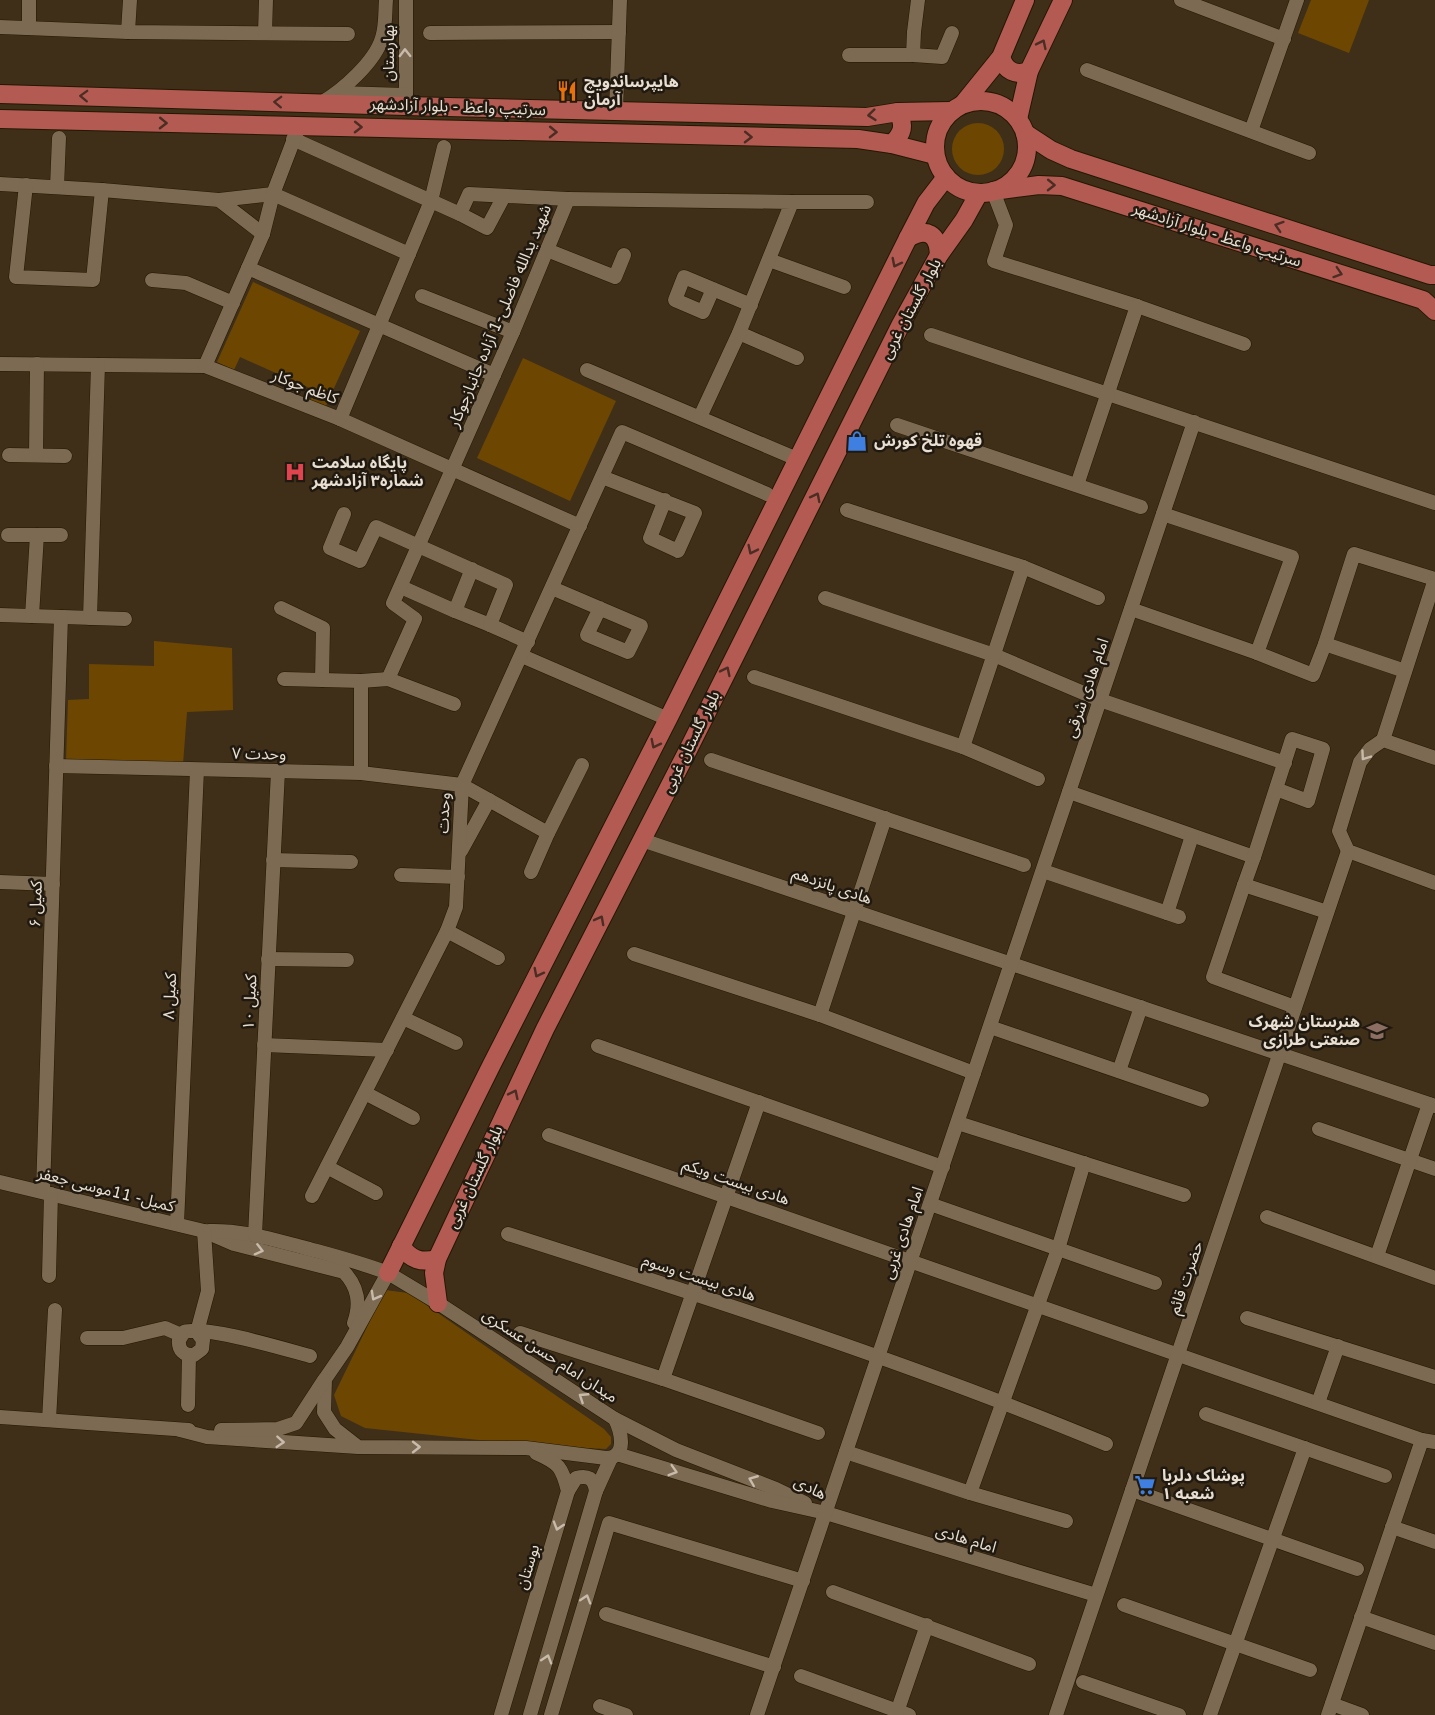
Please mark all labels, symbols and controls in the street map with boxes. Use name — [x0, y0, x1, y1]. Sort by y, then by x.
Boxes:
street label: بهارستان — [379, 25, 399, 81]
one-way arrow — [1035, 39, 1047, 50]
one-way arrow — [399, 49, 411, 58]
place label: هایپرساندویچ آرمان — [584, 72, 679, 110]
restaurant icon: هایپرساندویچ آرمان — [555, 79, 579, 103]
one-way arrow — [79, 90, 88, 103]
street label: سرتیپ واعظ - بلوار آزادشهر — [369, 94, 546, 121]
one-way arrow — [274, 95, 283, 108]
one-way arrow — [868, 108, 877, 121]
one-way arrow — [159, 117, 168, 129]
one-way arrow — [354, 121, 363, 134]
one-way arrow — [549, 126, 558, 138]
one-way arrow — [744, 130, 753, 143]
one-way arrow — [1047, 179, 1056, 192]
street label: سرتیپ واعظ - بلوار آزادشهر — [1129, 198, 1304, 272]
street label: شهید یدالله فاضلی-1 آزاده جانبازجوکار — [444, 202, 556, 431]
one-way arrow — [1274, 221, 1285, 233]
street label: بلوار گلستان غربی — [876, 255, 946, 363]
one-way arrow — [891, 257, 903, 268]
one-way arrow — [1332, 266, 1343, 278]
street label: کاظم جوکار — [267, 365, 341, 411]
shop icon: قهوه تلخ کورش — [845, 429, 869, 453]
place label: قهوه تلخ کورش — [874, 431, 982, 453]
place label: پایگاه سلامت شماره۳ آزادشهر — [311, 453, 424, 491]
hospital icon: پایگاه سلامت شماره۳ آزادشهر — [283, 460, 307, 484]
one-way arrow — [808, 493, 820, 504]
one-way arrow — [747, 544, 759, 555]
street label: امام هادی شرقی — [1061, 636, 1115, 741]
one-way arrow — [719, 666, 731, 677]
street label: بلوار گلستان غربی — [658, 688, 724, 796]
one-way arrow — [651, 737, 663, 748]
street label: وحدت ۷ — [232, 744, 286, 764]
one-way arrow — [1361, 750, 1372, 761]
street label: وحدت — [433, 792, 455, 834]
street label: هادی پانزدهم — [789, 863, 875, 911]
street label: کمیل ۶ — [25, 880, 47, 928]
one-way arrow — [593, 915, 604, 926]
one-way arrow — [534, 967, 545, 978]
street label: کمیل ۸ — [159, 972, 181, 1020]
street label: کمیل ۱۰ — [239, 973, 261, 1030]
place label: هنرستان شهرک صنعتی طرازی — [1249, 1012, 1360, 1050]
school or university icon: هنرستان شهرک صنعتی طرازی — [1365, 1019, 1389, 1043]
one-way arrow — [506, 1090, 518, 1101]
street label: بلوار گلستان غربی — [442, 1122, 508, 1232]
street label: هادی بیست ویکم — [679, 1154, 792, 1212]
street label: کمیل- 11موسی جعفر — [34, 1163, 177, 1217]
street label: امام هادی غربی — [878, 1184, 930, 1283]
street label: حضرت قائم — [1164, 1239, 1210, 1318]
one-way arrow — [254, 1242, 264, 1255]
street label: هادی بیست وسوم — [639, 1250, 758, 1308]
one-way arrow — [371, 1290, 382, 1300]
street label: میدان امام حسن عسکری — [477, 1305, 622, 1409]
one-way arrow — [579, 1393, 589, 1405]
one-way arrow — [275, 1435, 284, 1448]
one-way arrow — [412, 1441, 421, 1453]
one-way arrow — [667, 1464, 678, 1476]
place label: پوشاک دلربا شعبه ۱ — [1162, 1466, 1245, 1504]
street label: هادی — [790, 1472, 830, 1504]
supermarket icon: پوشاک دلربا شعبه ۱ — [1133, 1473, 1157, 1497]
one-way arrow — [749, 1475, 760, 1487]
one-way arrow — [553, 1520, 565, 1530]
street label: امام هادی — [933, 1520, 999, 1560]
street label: بوستان — [512, 1542, 544, 1592]
one-way arrow — [579, 1594, 591, 1605]
one-way arrow — [540, 1654, 552, 1665]

